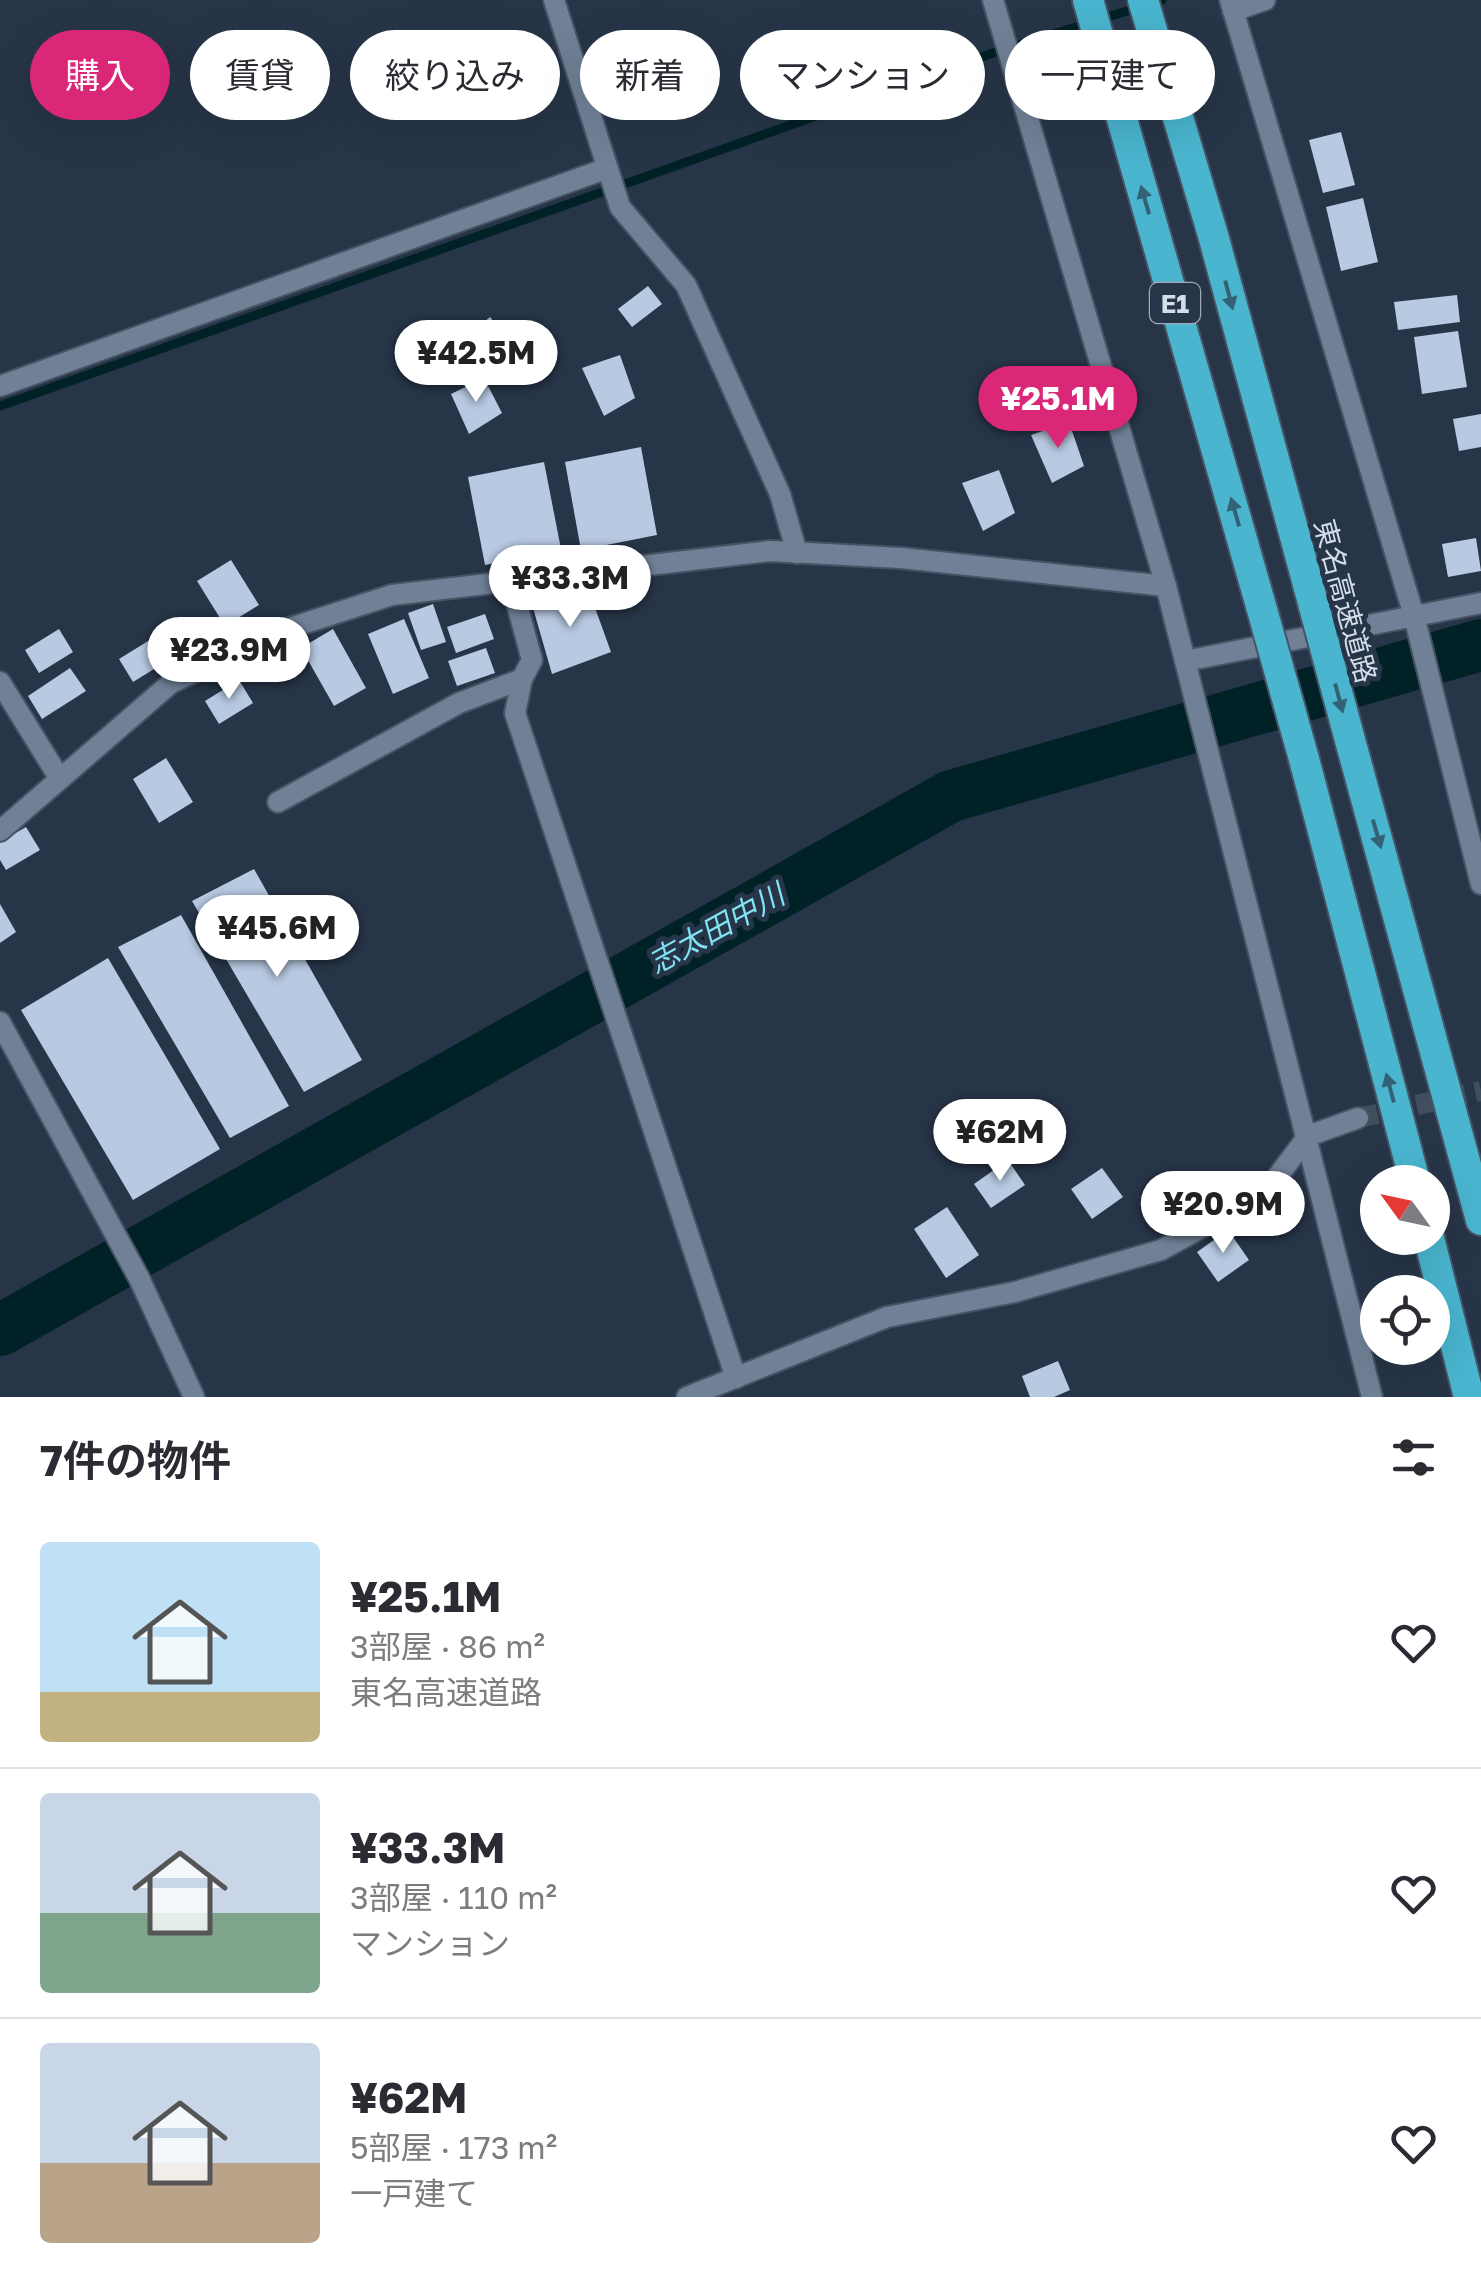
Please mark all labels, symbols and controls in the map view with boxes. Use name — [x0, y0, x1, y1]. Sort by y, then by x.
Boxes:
chip: 購入 — [30, 30, 170, 120]
chip: 賃貸 — [190, 30, 330, 120]
chip: 絞り込み — [350, 30, 560, 120]
chip: 新着 — [580, 30, 720, 120]
chip: マンション — [740, 30, 985, 120]
chip: 一戸建て — [1005, 30, 1215, 120]
one-way arrow — [1137, 184, 1152, 214]
one-way arrow — [1222, 280, 1238, 311]
road number: E1 — [1150, 283, 1200, 323]
pin: ¥42.5M — [395, 320, 557, 405]
text: ¥42.5M — [417, 333, 535, 371]
pin: ¥25.1M — [977, 366, 1139, 451]
text: ¥25.1M — [1000, 379, 1116, 417]
one-way arrow — [1226, 496, 1242, 527]
street label: 東名高速道路 — [1308, 516, 1384, 686]
pin: ¥33.3M — [489, 545, 651, 630]
text: ¥33.3M — [511, 558, 629, 596]
pin: ¥23.9M — [148, 617, 310, 702]
text: ¥23.9M — [169, 630, 289, 668]
one-way arrow — [1332, 683, 1347, 714]
one-way arrow — [1370, 819, 1385, 849]
water label: 志太田中川 — [642, 874, 793, 980]
pin: ¥45.6M — [196, 895, 358, 980]
text: ¥45.6M — [217, 908, 337, 946]
one-way arrow — [1382, 1072, 1397, 1103]
pin: ¥62M — [941, 1099, 1059, 1184]
text: ¥62M — [955, 1112, 1045, 1150]
north arrow — [1360, 1165, 1450, 1255]
map controls — [1360, 1165, 1450, 1365]
pin: ¥20.9M — [1142, 1171, 1304, 1256]
text: ¥20.9M — [1163, 1184, 1283, 1222]
button: locate — [1360, 1275, 1450, 1365]
icon: filters — [1386, 1430, 1441, 1485]
text: 7件の物件 — [40, 1435, 231, 1485]
text: ¥25.1M — [350, 1571, 501, 1621]
icon: home — [120, 1582, 240, 1702]
icon: heart — [1386, 1615, 1441, 1670]
text: 3部屋 · 86 m² — [350, 1627, 545, 1665]
text: 東名高速道路 — [350, 1673, 542, 1711]
text: ¥33.3M — [350, 1822, 505, 1872]
icon: home — [120, 1833, 240, 1953]
icon: heart — [1386, 1866, 1441, 1921]
text: 3部屋 · 110 m² — [350, 1878, 557, 1916]
text: マンション — [350, 1924, 510, 1962]
text: ¥62M — [350, 2072, 467, 2122]
icon: home — [120, 2083, 240, 2203]
icon: heart — [1386, 2116, 1441, 2171]
text: 5部屋 · 173 m² — [350, 2128, 557, 2166]
text: 一戸建て — [350, 2174, 478, 2212]

